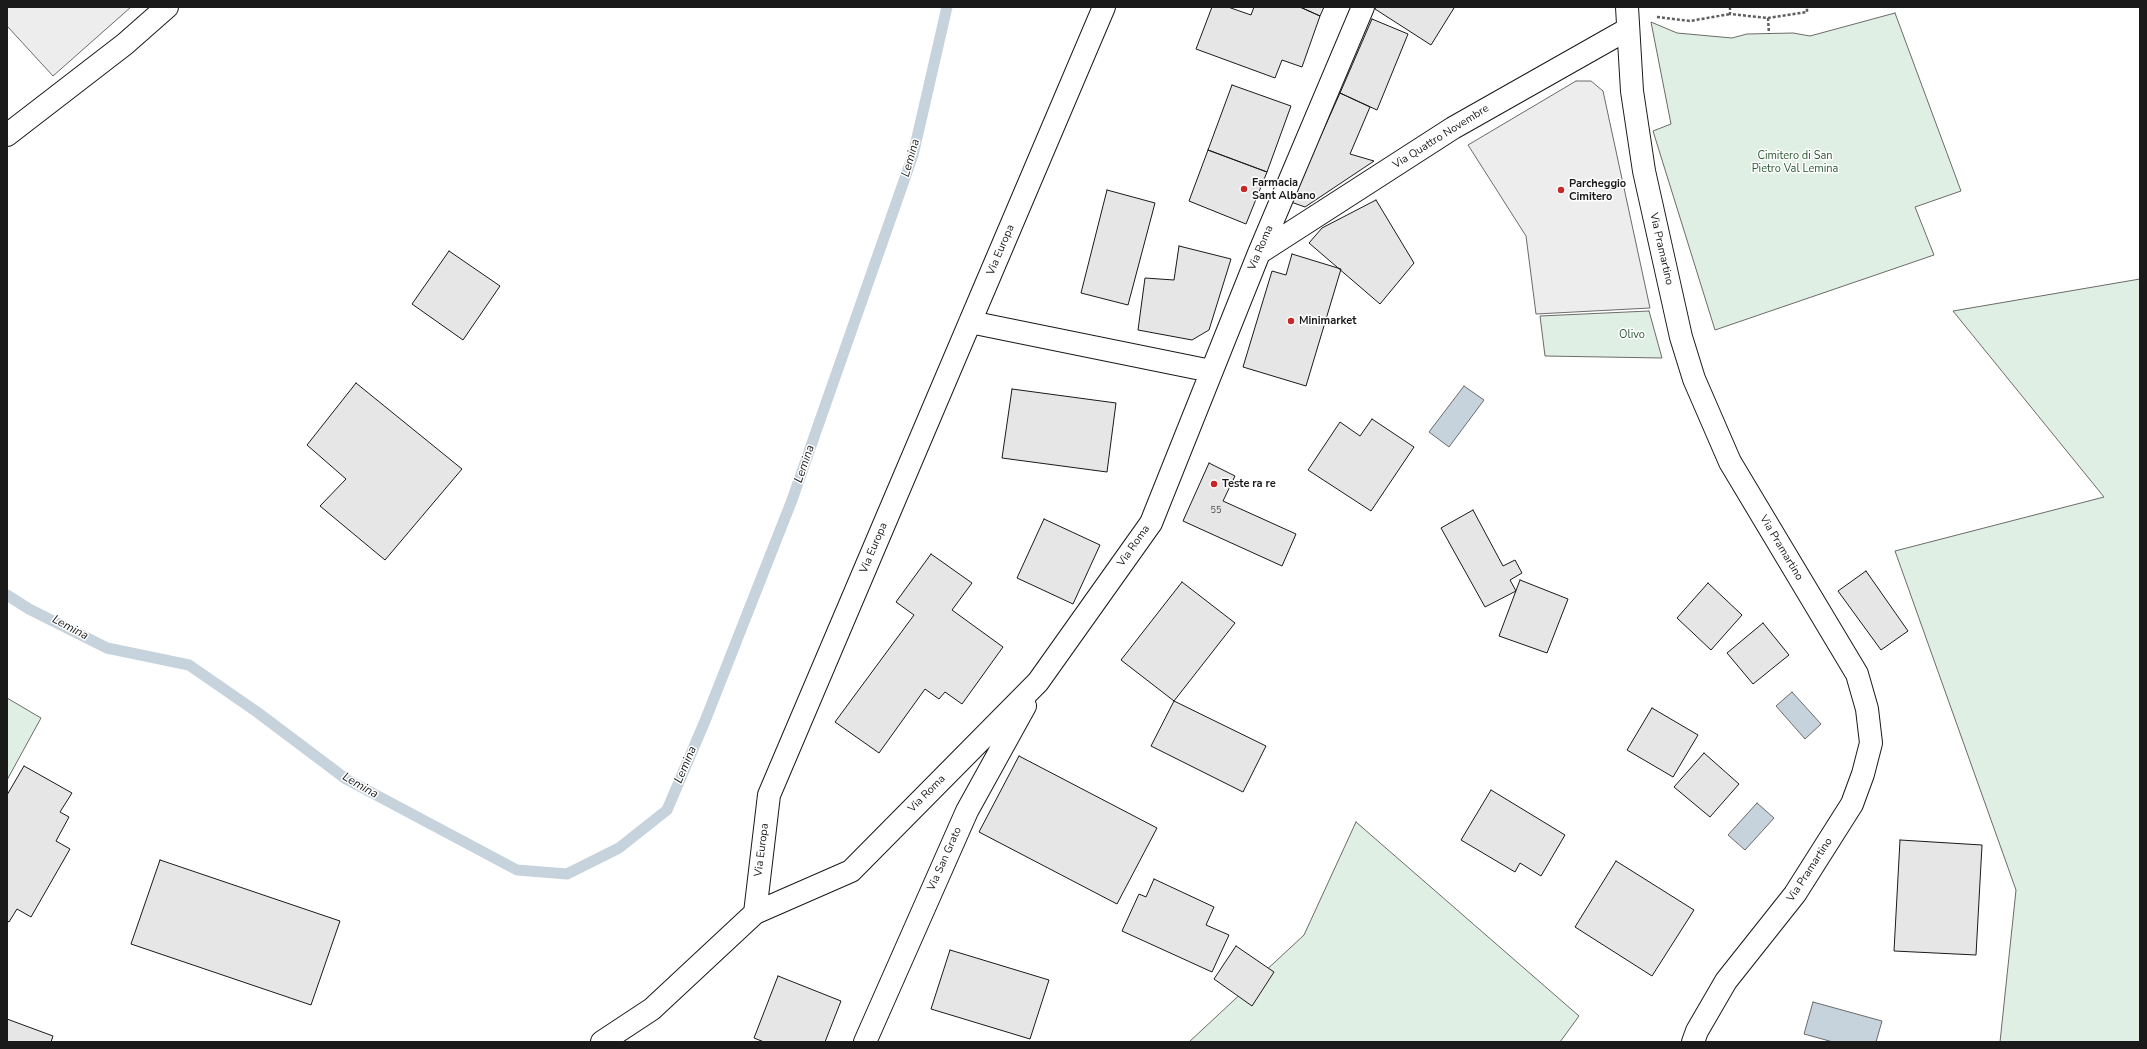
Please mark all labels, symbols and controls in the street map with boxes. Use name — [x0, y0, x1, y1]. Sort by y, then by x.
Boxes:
street label: Via Quattro Novembre — [1391, 102, 1491, 172]
water label: Lemina — [899, 137, 923, 179]
park label: Cimitero di San Pietro Val Lemina — [1752, 149, 1838, 175]
place label: Farmacia Sant Albano — [1252, 176, 1316, 202]
place label: Parcheggio Cimitero — [1569, 177, 1626, 203]
marker: Farmacia Sant Albano — [1239, 184, 1249, 194]
marker: Parcheggio Cimitero — [1556, 185, 1566, 195]
street label: Via Pramartino — [1646, 212, 1676, 286]
street label: Via Europa — [984, 223, 1018, 277]
street label: Via Roma — [1246, 224, 1276, 272]
place label: Minimarket — [1299, 314, 1357, 328]
marker: Minimarket — [1286, 316, 1296, 326]
park label: Olivo — [1619, 328, 1645, 342]
water label: Lemina — [792, 443, 818, 485]
place label: Teste ra re — [1222, 477, 1276, 491]
marker: Teste ra re — [1209, 479, 1219, 489]
house number: 55 — [1211, 506, 1221, 516]
street label: Via Pramartino — [1756, 513, 1806, 583]
street label: Via Europa — [857, 521, 891, 575]
street label: Via Roma — [1115, 523, 1153, 569]
water label: Lemina — [49, 612, 91, 644]
water label: Lemina — [672, 744, 700, 786]
water label: Lemina — [339, 770, 381, 802]
street label: Via Roma — [906, 773, 948, 815]
street label: Via Europa — [752, 823, 772, 877]
street label: Via San Grato — [925, 825, 965, 893]
street label: Via Pramartino — [1784, 836, 1836, 904]

